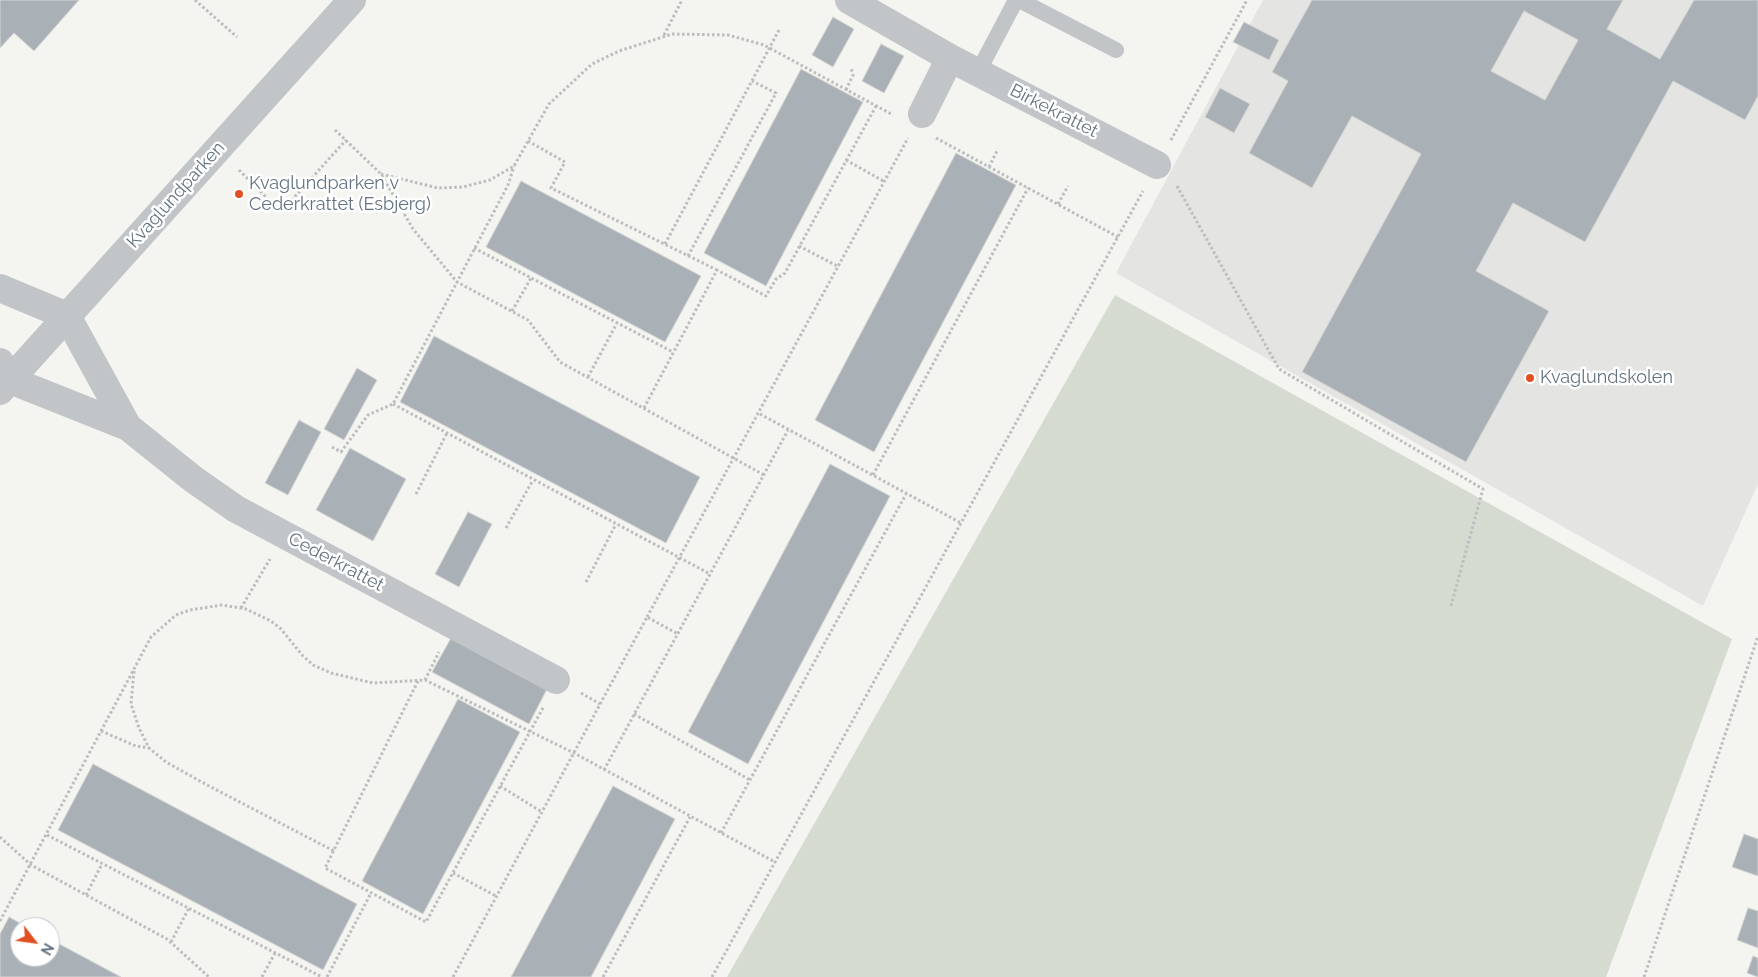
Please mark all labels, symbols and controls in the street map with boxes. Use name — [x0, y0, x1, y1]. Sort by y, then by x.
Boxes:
street label: Birkekrattet — [1006, 80, 1102, 142]
street label: Kvaglundparken — [123, 137, 229, 253]
place label: Kvaglundparken v Cederkrattet (Esbjerg) — [249, 173, 431, 215]
marker: Kvaglundparken v Cederkrattet (Esbjerg) — [233, 188, 245, 200]
place label: Kvaglundskolen — [1540, 367, 1673, 389]
marker: Kvaglundskolen — [1524, 372, 1536, 384]
street label: Cederkrattet — [285, 528, 387, 596]
north arrow — [10, 917, 60, 967]
text: N — [38, 940, 57, 958]

